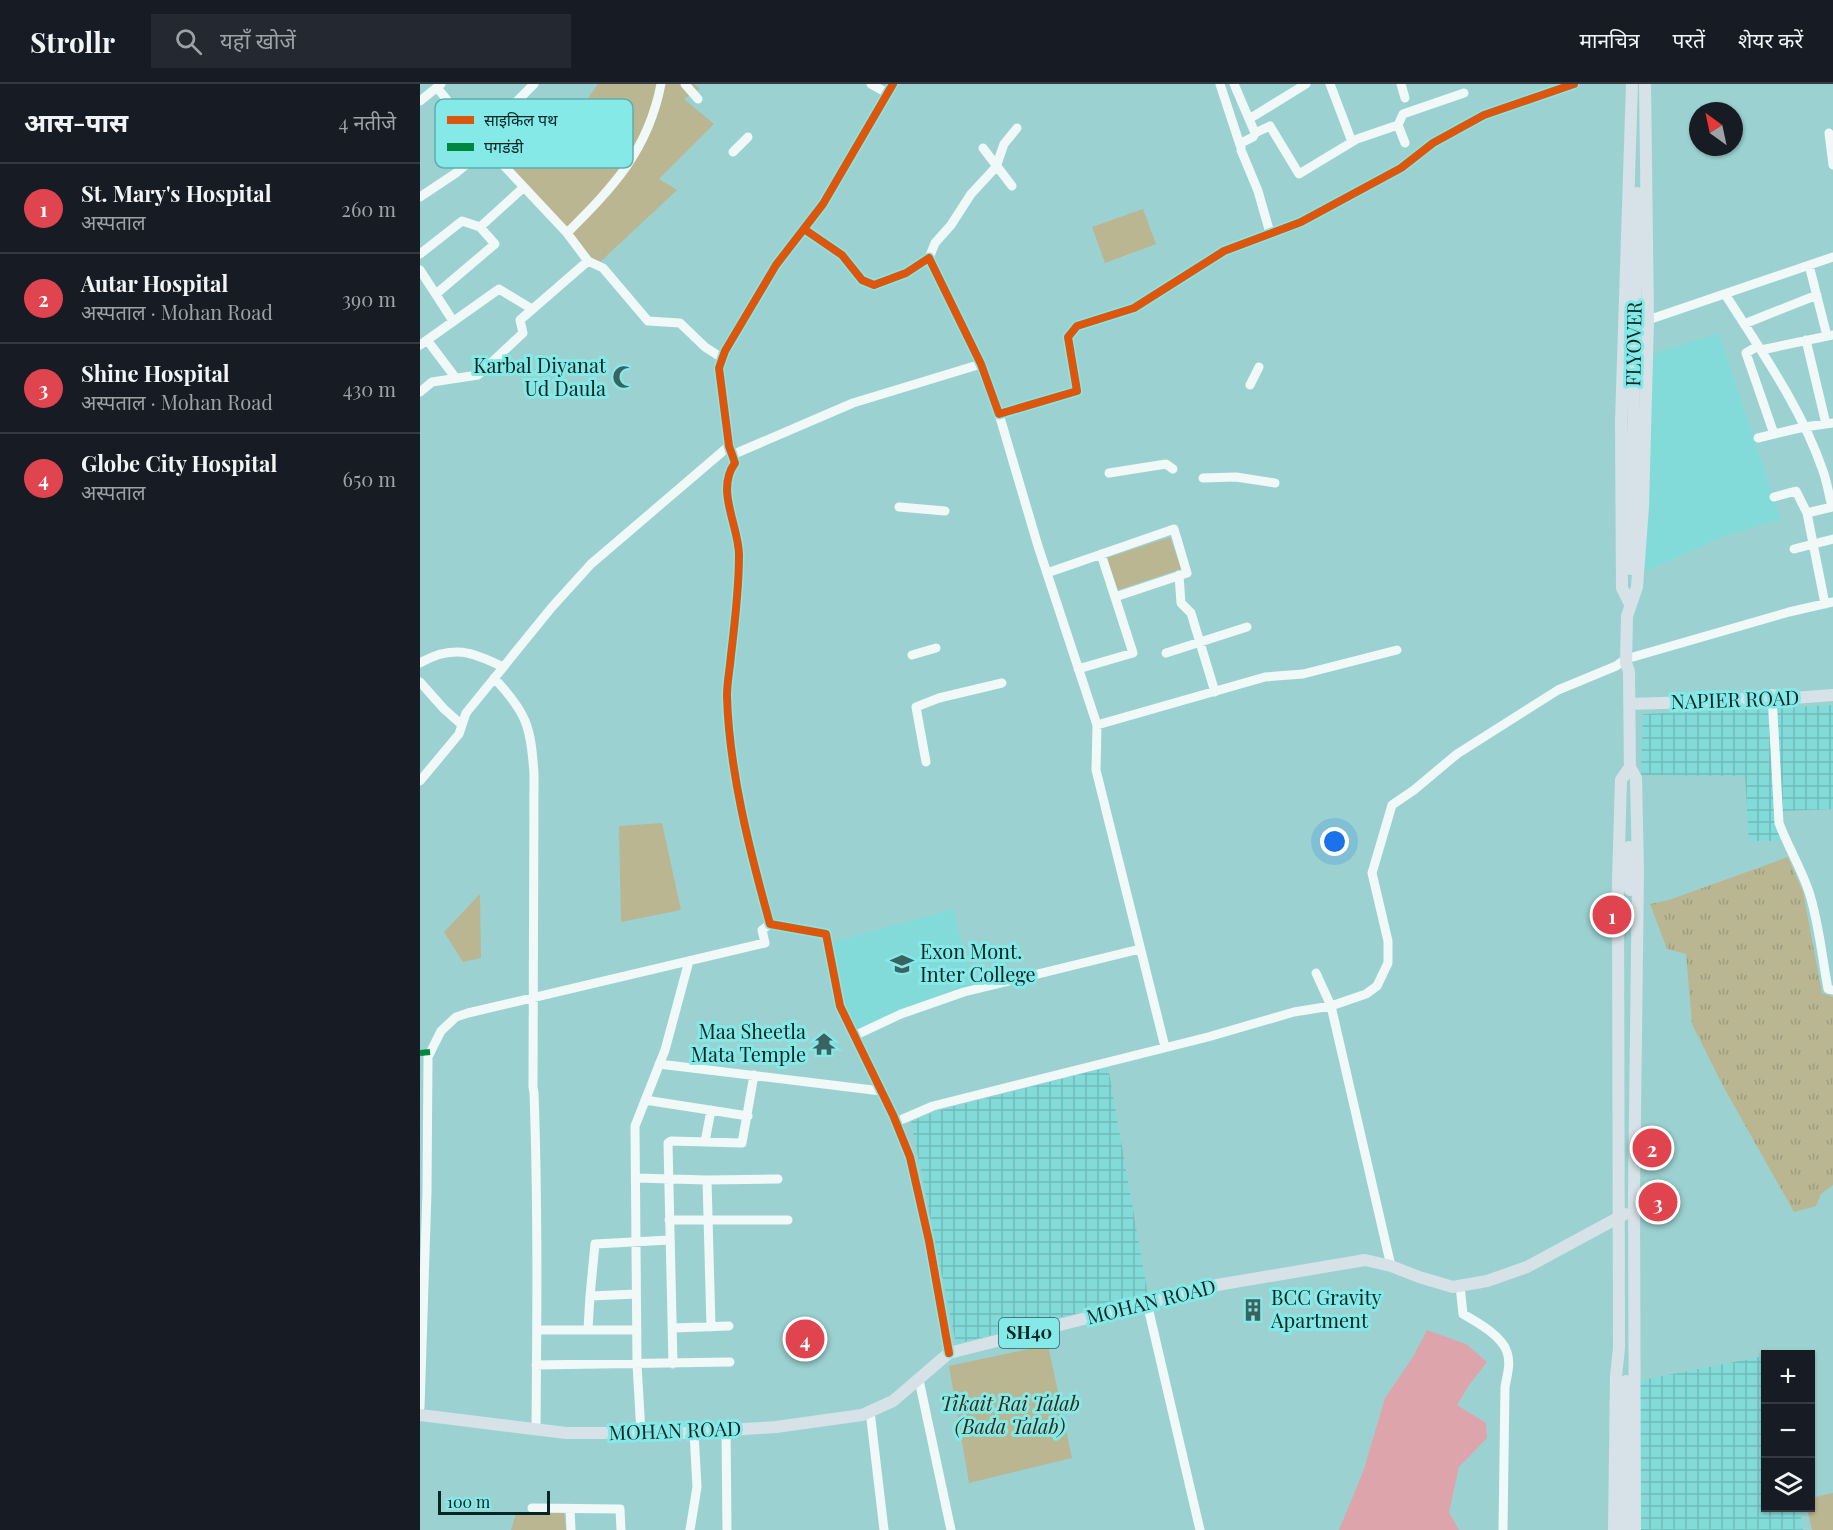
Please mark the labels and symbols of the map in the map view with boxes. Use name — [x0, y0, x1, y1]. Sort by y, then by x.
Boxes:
legend — [435, 99, 633, 168]
north arrow — [1689, 102, 1743, 156]
text: साइकिल पथ — [484, 109, 558, 130]
text: पगडंडी — [484, 136, 524, 157]
street label: FLYOVER — [1618, 300, 1647, 387]
place label: Karbal Diyanat Ud Daula — [473, 351, 607, 401]
mosque icon: Karbal Diyanat Ud Daula — [611, 364, 637, 390]
street label: NAPIER ROAD — [1670, 683, 1800, 714]
your location — [1320, 827, 1349, 856]
pin: 1 — [1592, 892, 1632, 938]
place label: Exon Mont. Inter College — [920, 937, 1036, 987]
school or university icon: Exon Mont. Inter College — [889, 951, 915, 977]
place label: Maa Sheetla Mata Temple — [691, 1017, 806, 1067]
temple icon: Maa Sheetla Mata Temple — [811, 1031, 837, 1057]
pin: 2 — [1632, 1126, 1672, 1170]
pin: 3 — [1638, 1180, 1678, 1224]
street label: MOHAN ROAD — [1083, 1271, 1218, 1330]
place label: BCC Gravity Apartment — [1270, 1283, 1382, 1333]
building icon: BCC Gravity Apartment — [1240, 1297, 1266, 1323]
pin: 4 — [786, 1316, 824, 1362]
road number: SH40 — [999, 1318, 1059, 1348]
park label: Tikait Rai Talab (Bada Talab) — [940, 1389, 1080, 1439]
street label: MOHAN ROAD — [608, 1414, 742, 1445]
scale bar — [438, 1488, 550, 1516]

